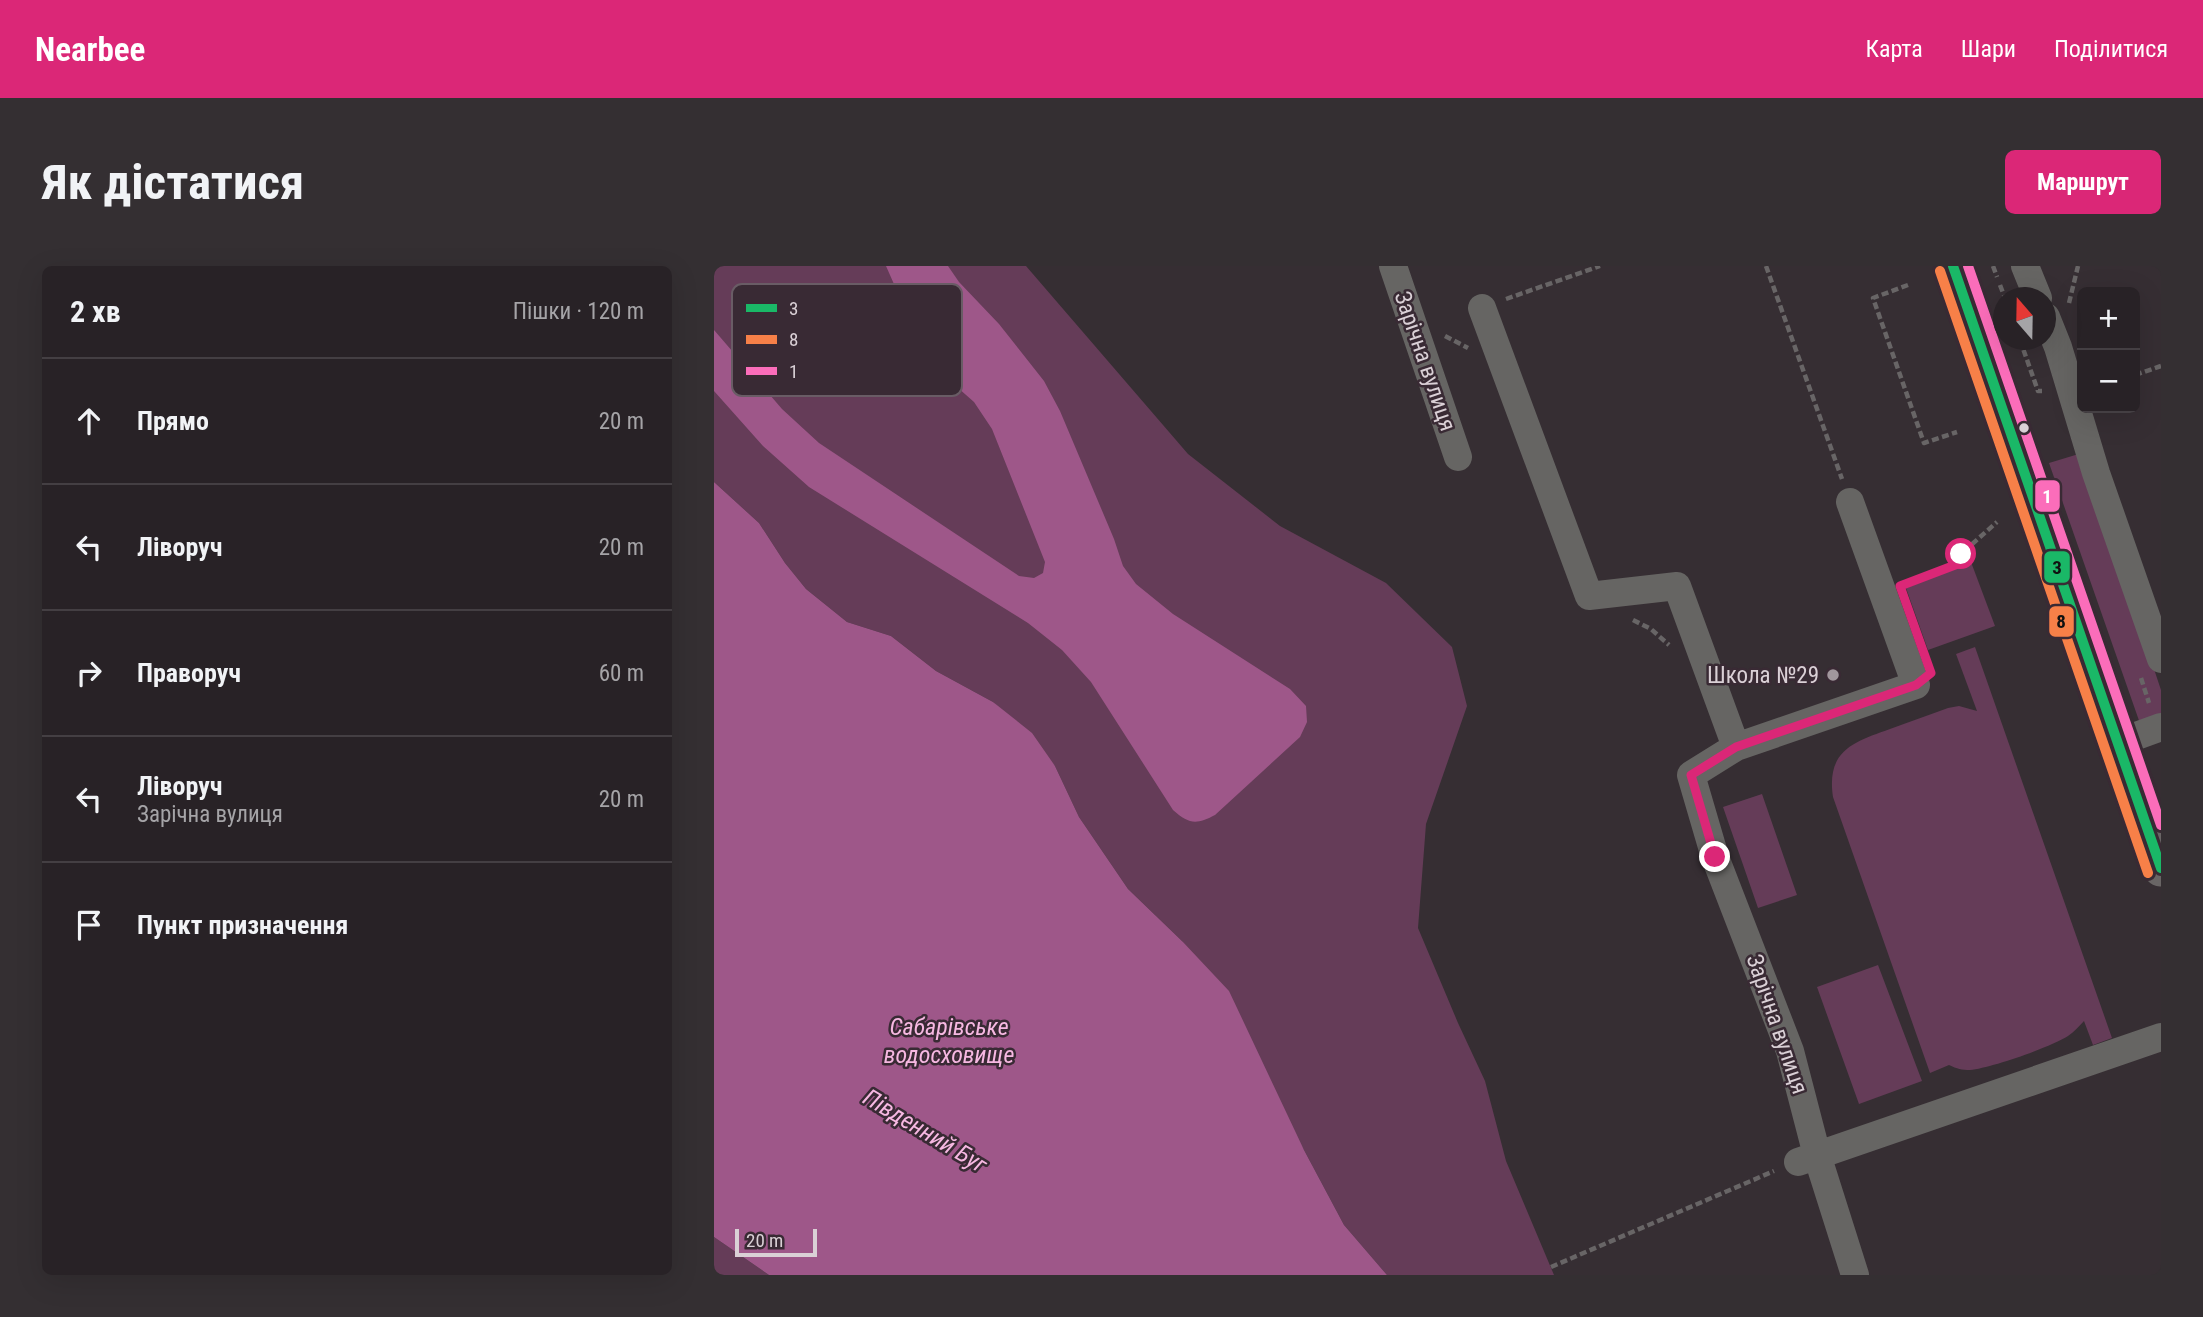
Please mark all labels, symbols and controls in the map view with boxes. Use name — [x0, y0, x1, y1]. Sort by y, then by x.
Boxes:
text: Nearbee — [35, 30, 145, 69]
text: Карта — [1865, 35, 1923, 63]
text: Шари — [1961, 35, 2016, 63]
text: Поділитися — [2054, 35, 2168, 63]
button: Маршрут — [2005, 150, 2161, 214]
text: Як дістатися — [42, 154, 304, 211]
legend — [732, 284, 962, 396]
north arrow — [1993, 287, 2056, 350]
map controls — [2077, 287, 2140, 413]
button: + — [2077, 287, 2140, 350]
street label: Зарічна вулиця — [1388, 288, 1462, 434]
text: 2 хв — [70, 294, 121, 329]
text: 3 — [789, 297, 798, 320]
text: Пішки · 120 m — [513, 298, 644, 325]
text: 8 — [789, 328, 798, 351]
button: − — [2077, 350, 2140, 413]
text: 1 — [789, 360, 798, 383]
icon: ahead — [70, 402, 108, 440]
text: Прямо — [137, 406, 209, 436]
text: 20 m — [599, 408, 644, 435]
unlabelled marker — [2017, 421, 2031, 435]
line badge: 1 — [2034, 479, 2061, 513]
text: 1 — [2042, 485, 2052, 508]
icon: left — [70, 528, 108, 566]
text: Ліворуч — [137, 532, 222, 562]
text: 20 m — [599, 534, 644, 561]
route start — [1945, 538, 1976, 569]
line badge: 3 — [2043, 550, 2071, 584]
text: 3 — [2052, 556, 2062, 579]
line badge: 8 — [2048, 605, 2075, 638]
text: 8 — [2056, 610, 2066, 633]
icon: right — [70, 654, 108, 692]
text: Праворуч — [137, 658, 241, 688]
text: 60 m — [599, 660, 644, 687]
place label: Школа №29 — [1707, 662, 1819, 689]
marker: Школа №29 — [1825, 667, 1841, 683]
text: Ліворуч — [137, 771, 222, 801]
icon: left — [70, 780, 108, 818]
text: 20 m — [599, 786, 644, 813]
text: Зарічна вулиця — [137, 801, 283, 828]
route end — [1699, 841, 1730, 872]
icon: arrive — [70, 906, 108, 944]
text: Пункт призначення — [137, 910, 348, 940]
street label: Зарічна вулиця — [1740, 951, 1814, 1097]
water label: Сабарівське водосховище — [884, 1013, 1014, 1069]
water label: Південний Буг — [858, 1083, 993, 1179]
scale bar — [735, 1226, 817, 1258]
text: 20 m — [746, 1229, 783, 1252]

